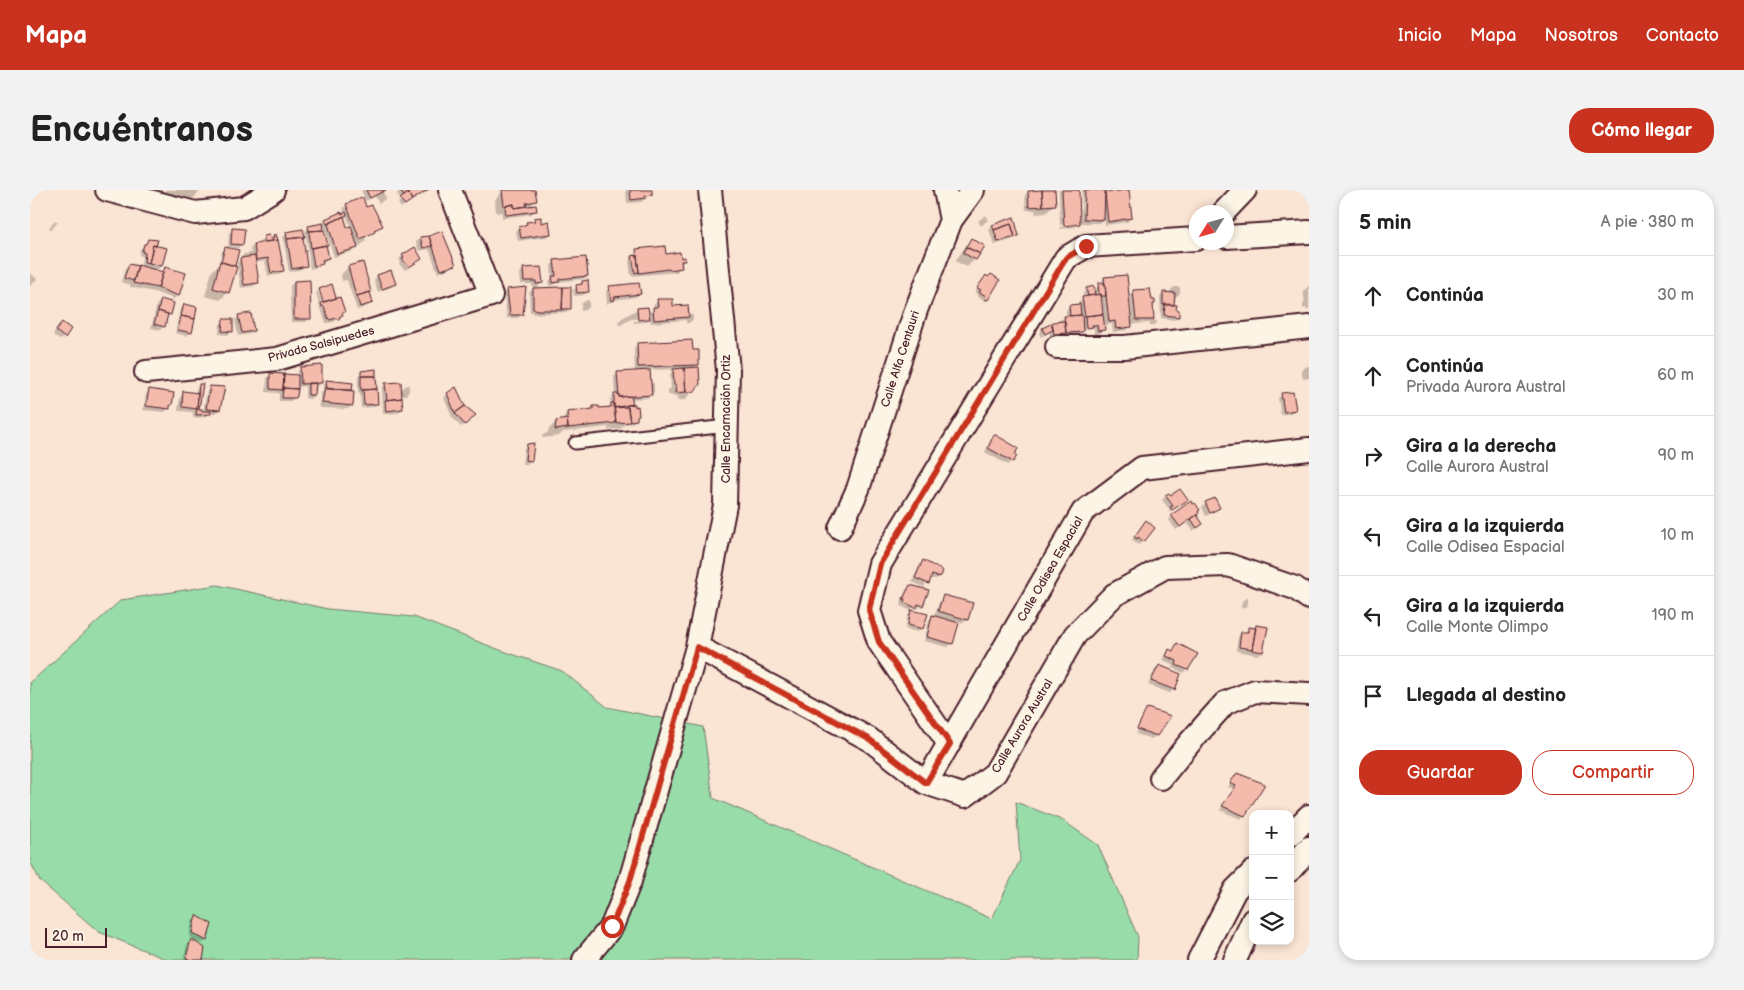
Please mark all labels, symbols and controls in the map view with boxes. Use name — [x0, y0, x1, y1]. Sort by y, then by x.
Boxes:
text: Mapa — [25, 21, 87, 50]
text: Inicio — [1398, 25, 1442, 46]
text: Mapa — [1470, 25, 1516, 46]
text: Nosotros — [1544, 25, 1618, 46]
text: Contacto — [1646, 25, 1719, 46]
button: Cómo llegar — [1569, 108, 1714, 153]
text: Encuéntranos — [30, 109, 253, 152]
north arrow — [1189, 205, 1234, 250]
text: 5 min — [1359, 210, 1412, 235]
text: A pie · 380 m — [1601, 213, 1694, 232]
route end — [1075, 235, 1098, 258]
icon: ahead — [1359, 282, 1387, 310]
text: Continúa — [1406, 284, 1484, 307]
text: 30 m — [1657, 286, 1694, 305]
street label: Calle Alfa Centauri — [878, 309, 923, 409]
street label: Privada Salsipuedes — [266, 323, 376, 366]
street label: Calle Encarnación Ortiz — [719, 354, 734, 483]
text: Continúa — [1406, 355, 1484, 378]
icon: ahead — [1359, 362, 1387, 390]
text: 60 m — [1657, 366, 1694, 385]
text: Privada Aurora Austral — [1406, 378, 1565, 397]
text: Gira a la derecha — [1406, 435, 1556, 458]
icon: right — [1359, 442, 1387, 470]
text: 90 m — [1658, 446, 1694, 465]
text: Calle Aurora Austral — [1406, 458, 1549, 477]
street label: Calle Odisea Espacial — [1014, 514, 1087, 625]
text: Gira a la izquierda — [1406, 515, 1564, 538]
icon: left — [1359, 522, 1387, 550]
text: 10 m — [1661, 526, 1694, 545]
text: Calle Odisea Espacial — [1406, 538, 1565, 557]
text: Gira a la izquierda — [1406, 595, 1564, 618]
icon: left — [1359, 602, 1387, 630]
text: 190 m — [1652, 606, 1694, 625]
text: Calle Monte Olimpo — [1406, 618, 1549, 637]
street label: Calle Aurora Austral — [988, 677, 1056, 776]
icon: arrive — [1359, 682, 1387, 710]
text: Llegada al destino — [1406, 684, 1566, 707]
button: Guardar — [1359, 750, 1522, 795]
button: Compartir — [1532, 750, 1694, 795]
map controls — [1249, 810, 1294, 945]
button: + — [1249, 810, 1294, 855]
button: − — [1249, 855, 1294, 900]
button: layers — [1249, 900, 1294, 945]
route start — [601, 915, 624, 938]
scale bar — [45, 925, 108, 948]
text: 20 m — [52, 928, 84, 945]

